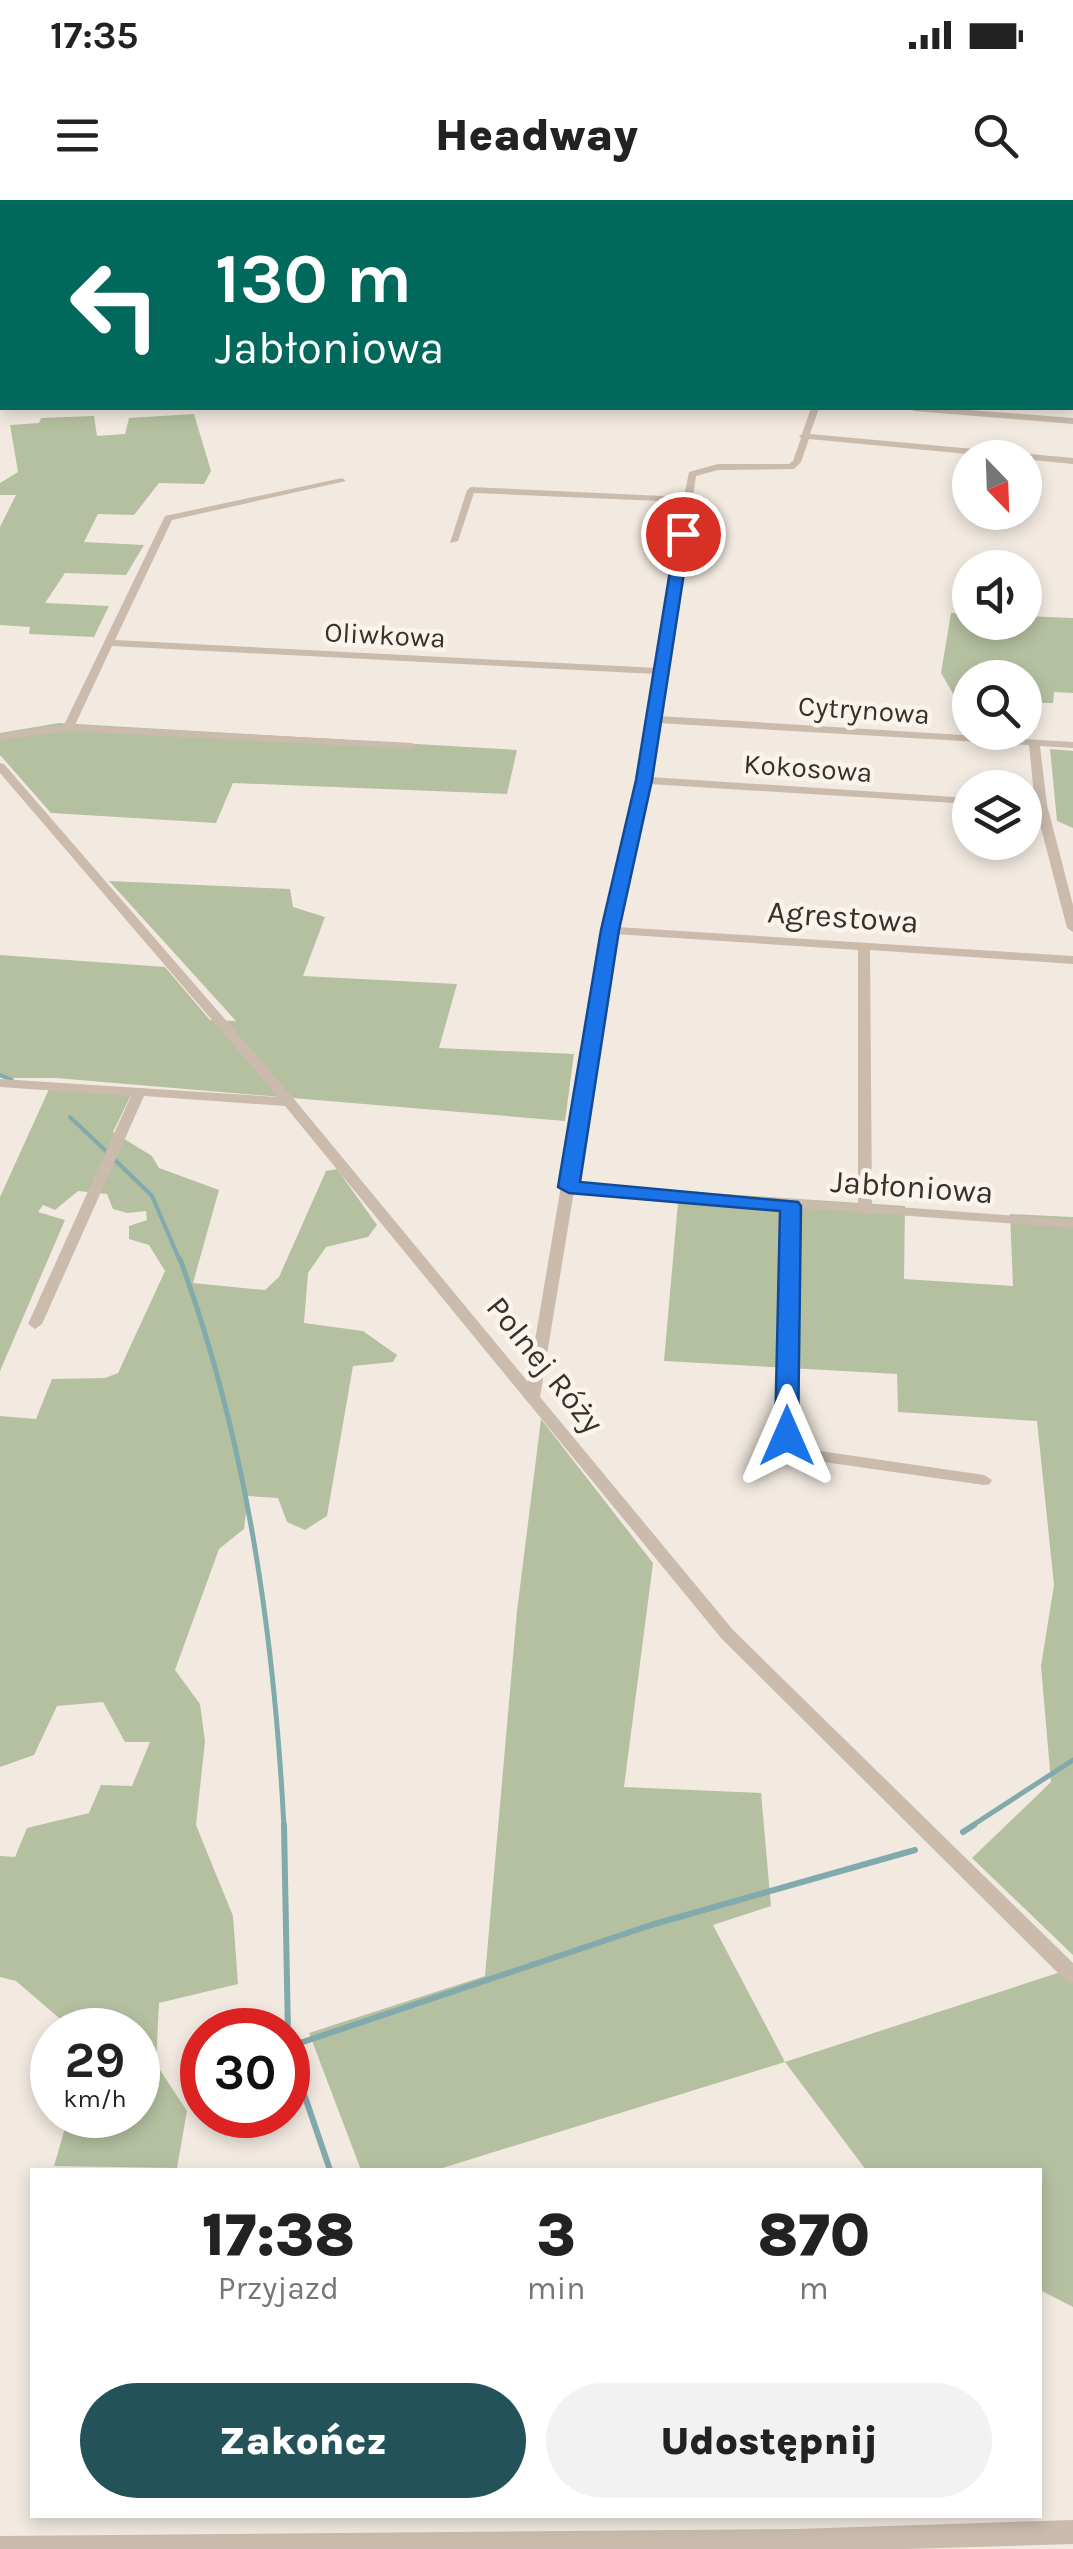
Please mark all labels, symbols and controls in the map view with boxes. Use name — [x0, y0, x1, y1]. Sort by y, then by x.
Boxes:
text: 17:35 — [50, 13, 138, 58]
icon: menu — [50, 108, 105, 163]
icon: search — [968, 108, 1023, 163]
text: Headway — [435, 109, 638, 161]
text: 130 m — [215, 238, 412, 320]
icon: left — [50, 240, 180, 370]
text: Jabłoniowa — [215, 322, 444, 374]
north arrow — [952, 440, 1042, 530]
map controls — [952, 440, 1042, 860]
pin — [641, 492, 726, 577]
icon: arrive — [656, 507, 711, 562]
button: sound — [952, 550, 1042, 640]
street label: Oliwkowa — [324, 615, 446, 655]
button: search — [952, 660, 1042, 750]
street label: Cytrynowa — [797, 689, 931, 731]
street label: Kokosowa — [742, 747, 874, 789]
button: layers — [952, 770, 1042, 860]
street label: Agrestowa — [766, 893, 920, 941]
street label: Jabłoniowa — [829, 1163, 995, 1211]
street label: Polnej Róży — [479, 1289, 611, 1441]
position arrow — [735, 1384, 839, 1488]
speed limit sign: 30 — [180, 2008, 310, 2138]
text: 29 — [65, 2031, 125, 2090]
text: km/h — [63, 2084, 127, 2113]
text: 17:38 — [202, 2200, 355, 2270]
text: 3 — [537, 2200, 576, 2270]
text: 870 — [757, 2200, 870, 2270]
text: Przyjazd — [218, 2270, 339, 2307]
text: min — [527, 2270, 586, 2307]
text: m — [799, 2270, 829, 2307]
button: Zakończ — [80, 2383, 526, 2498]
button: Udostępnij — [546, 2383, 992, 2498]

